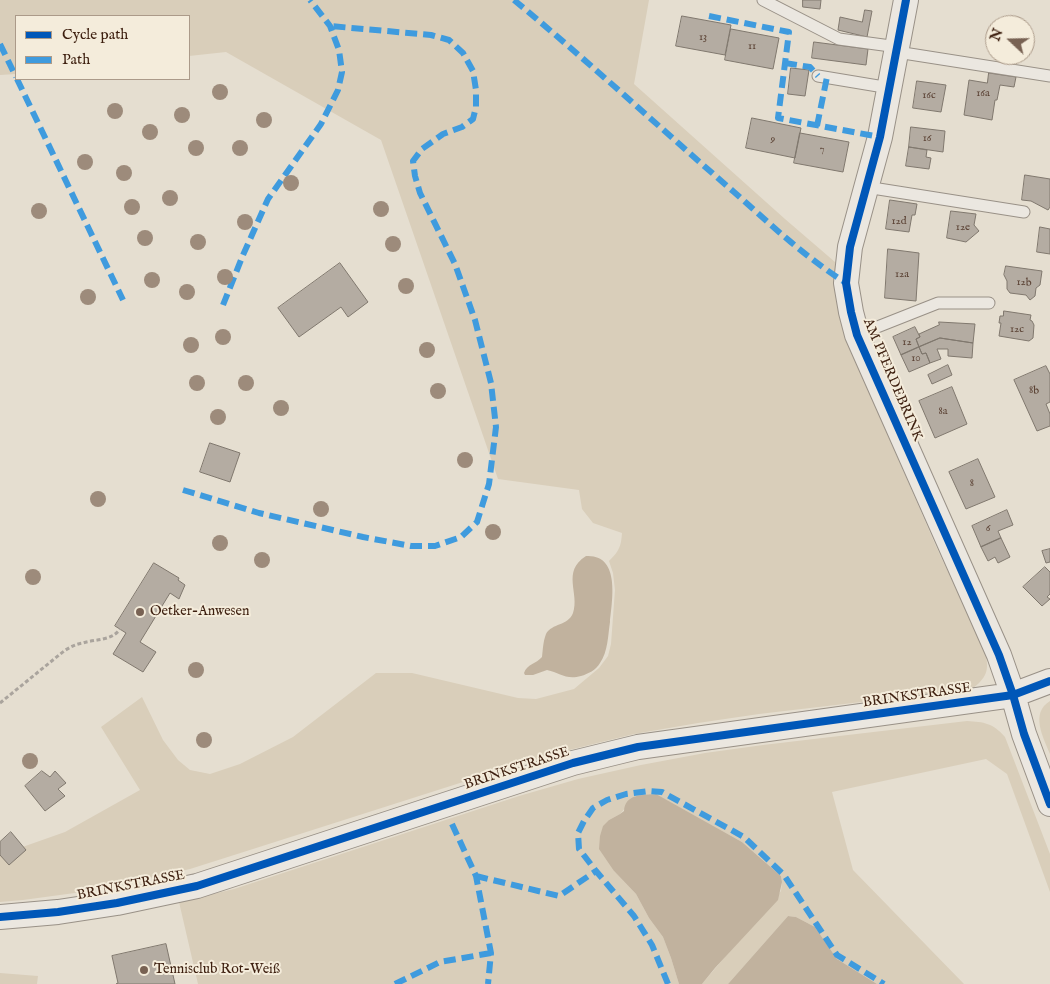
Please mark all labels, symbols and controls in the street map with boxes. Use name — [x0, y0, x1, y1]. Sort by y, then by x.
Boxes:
legend — [15, 15, 190, 80]
north arrow — [985, 15, 1035, 65]
text: Cycle path — [62, 25, 128, 44]
text: N — [986, 26, 1008, 44]
house number: 13 — [699, 31, 707, 45]
house number: 11 — [748, 40, 756, 54]
text: Path — [62, 50, 90, 69]
house number: 16a — [976, 87, 990, 101]
house number: 16c — [922, 89, 936, 103]
house number: 16 — [923, 132, 931, 146]
house number: 9 — [771, 133, 775, 147]
house number: 7 — [819, 143, 825, 157]
house number: 12d — [891, 215, 907, 229]
house number: 12e — [956, 221, 970, 235]
house number: 12a — [895, 268, 909, 282]
house number: 12b — [1016, 276, 1032, 290]
street label: AM PFERDEBRINK — [859, 316, 925, 444]
house number: 12c — [1010, 323, 1024, 337]
house number: 12 — [902, 336, 912, 350]
house number: 10 — [911, 352, 921, 366]
house number: 8b — [1029, 384, 1039, 398]
house number: 8a — [938, 405, 948, 419]
house number: 8 — [970, 477, 974, 491]
house number: 6 — [986, 522, 990, 536]
place label: Oetker-Anwesen — [150, 604, 249, 620]
marker: Oetker-Anwesen — [134, 606, 146, 618]
street label: BRINKSTRASSE — [862, 680, 972, 712]
street label: BRINKSTRASSE — [462, 744, 572, 794]
street label: BRINKSTRASSE — [76, 867, 186, 905]
place label: Tennisclub Rot-Weiß — [154, 962, 280, 978]
marker: Tennisclub Rot-Weiß — [138, 964, 150, 976]

